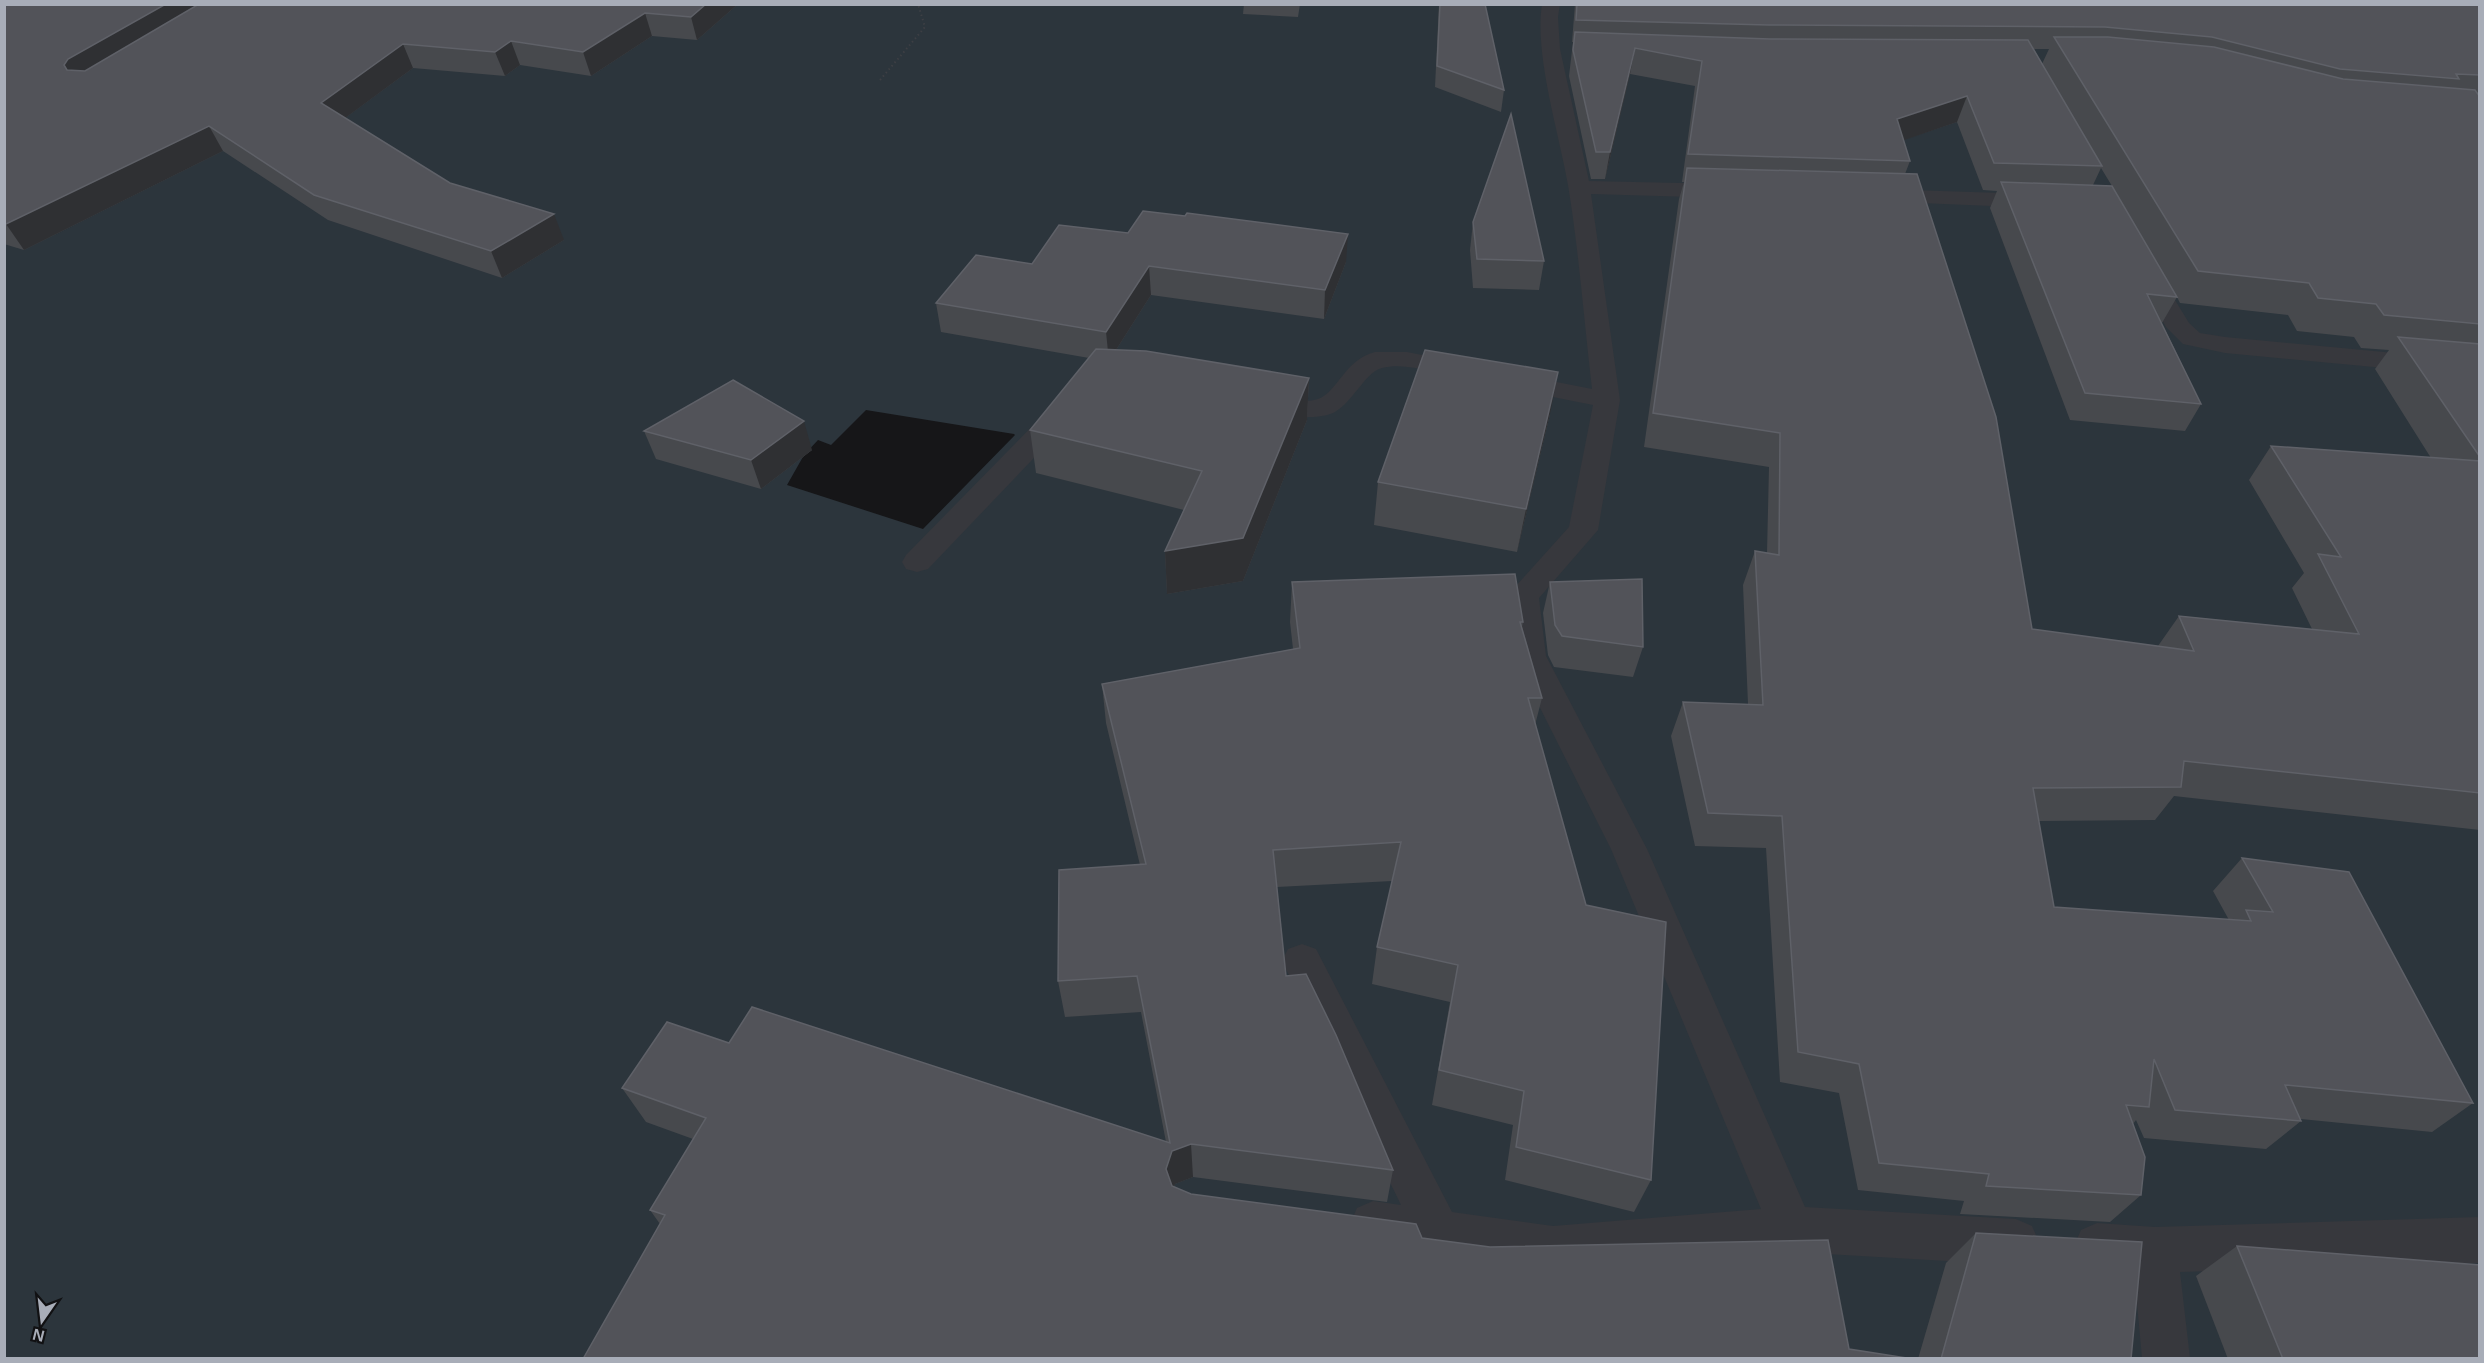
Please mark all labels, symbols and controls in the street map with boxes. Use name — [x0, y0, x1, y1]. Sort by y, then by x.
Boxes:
north arrow — [12, 1291, 72, 1351]
text: N — [31, 1325, 46, 1345]

